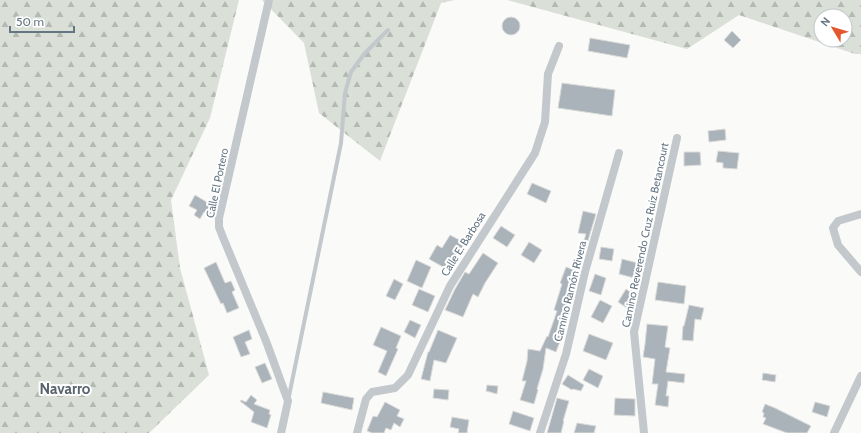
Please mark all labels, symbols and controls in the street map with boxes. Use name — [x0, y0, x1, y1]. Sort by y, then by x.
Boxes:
scale bar — [10, 8, 74, 34]
north arrow — [813, 8, 853, 48]
text: 50 m — [16, 14, 44, 29]
text: N — [817, 14, 833, 29]
street label: Camino Reverendo Cruz Ruiz Betancourt — [619, 141, 672, 329]
street label: Calle El Portero — [203, 147, 231, 219]
street label: Calle E. Barbosa — [438, 209, 489, 279]
street label: Camino Ramón Rivera — [551, 238, 589, 343]
district label: Navarro — [40, 380, 91, 398]

